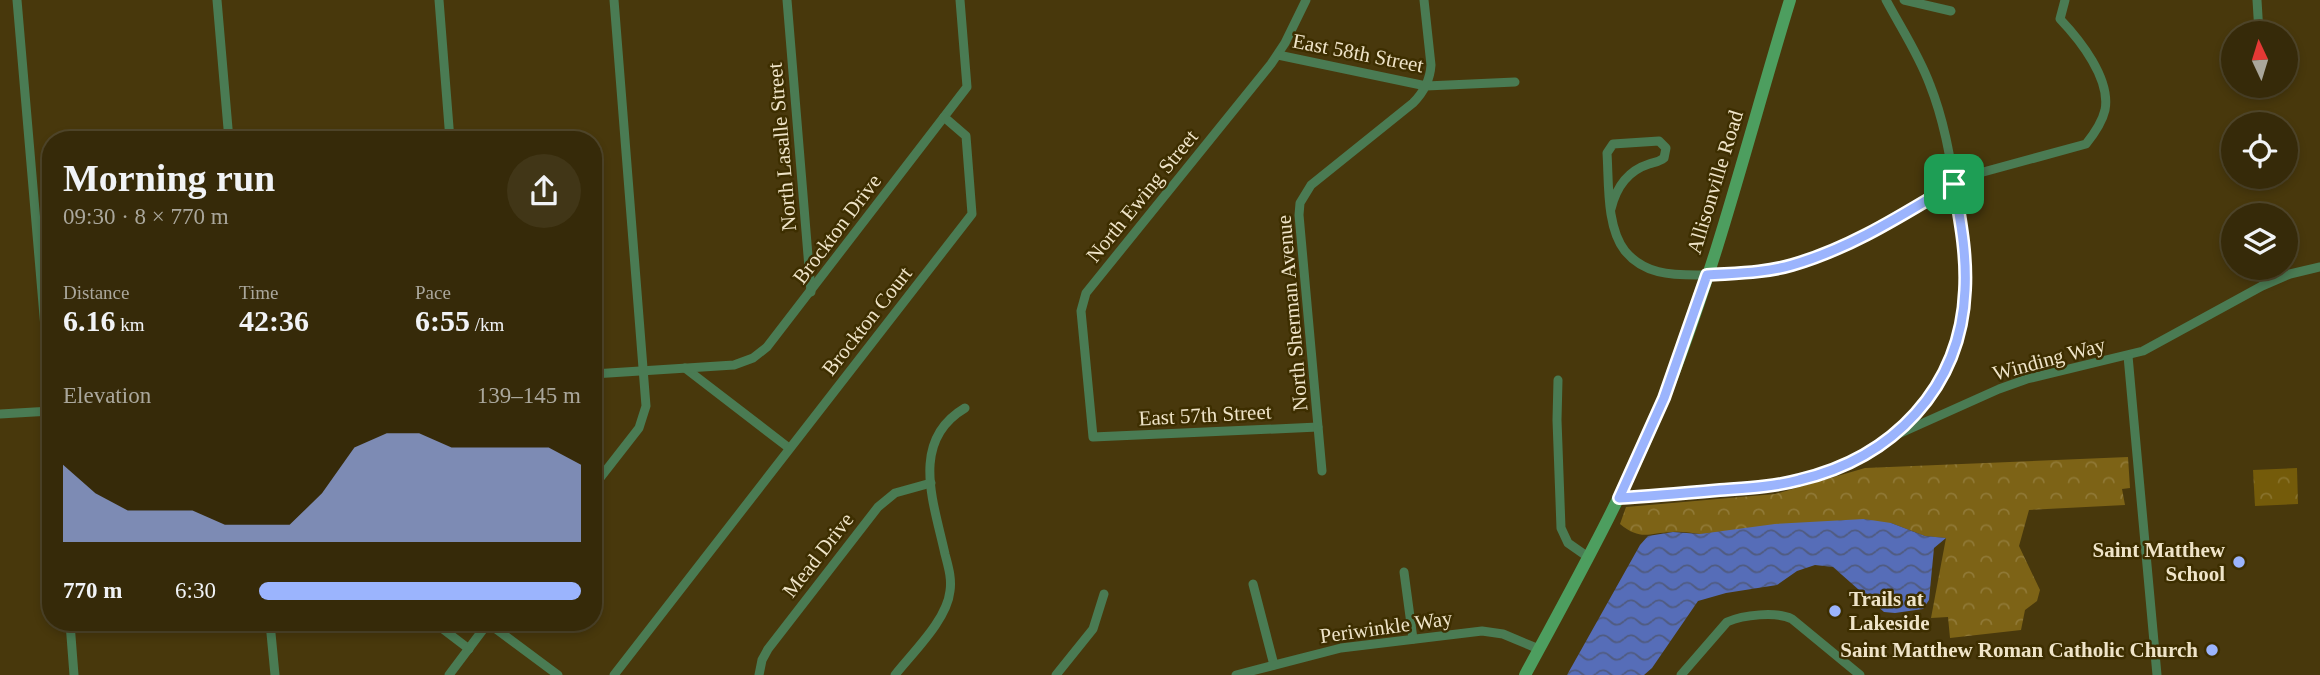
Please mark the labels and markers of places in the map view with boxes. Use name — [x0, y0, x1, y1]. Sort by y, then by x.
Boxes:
pin — [1924, 154, 1984, 214]
place label: Saint Matthew School — [2093, 538, 2226, 586]
marker: Saint Matthew School — [2231, 554, 2247, 570]
place label: Trails at Lakeside — [1849, 587, 1930, 635]
marker: Trails at Lakeside — [1827, 603, 1843, 619]
place label: Saint Matthew Roman Catholic Church — [1840, 638, 2198, 662]
marker: Saint Matthew Roman Catholic Church — [2204, 642, 2220, 658]

